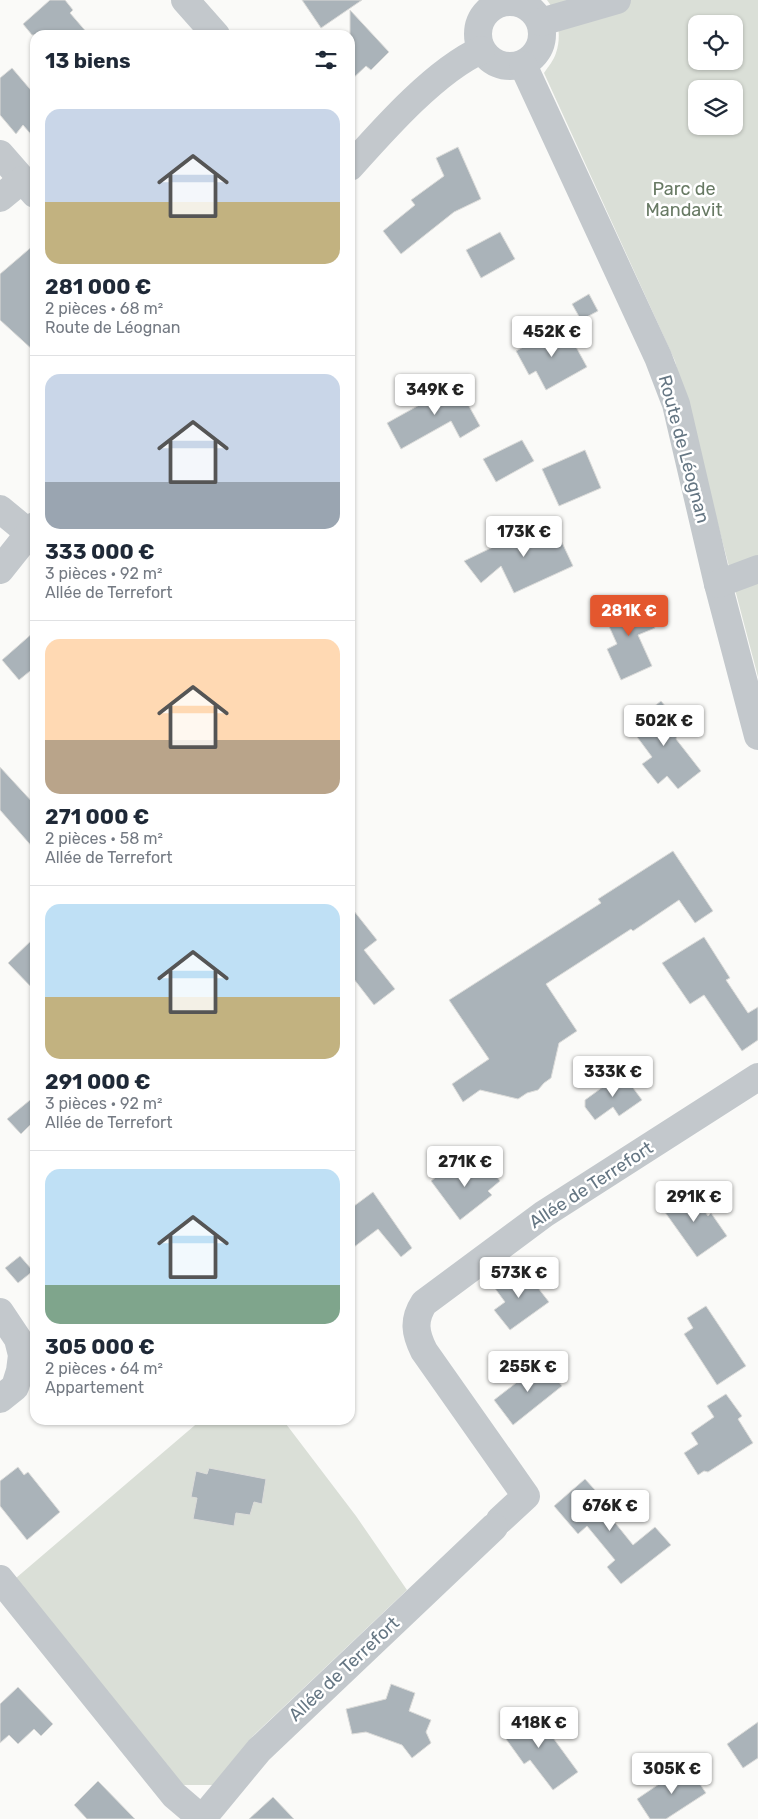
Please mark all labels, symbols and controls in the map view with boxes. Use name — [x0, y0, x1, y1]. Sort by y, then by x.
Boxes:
map controls — [688, 15, 743, 135]
button: locate — [688, 15, 743, 70]
icon: filters — [312, 46, 340, 74]
text: 13 biens — [45, 48, 131, 73]
button: layers — [688, 80, 743, 135]
icon: home — [148, 141, 238, 231]
park label: Parc de Mandavit — [646, 178, 722, 221]
text: 281 000 € — [45, 274, 152, 299]
text: 2 pièces · 68 m² — [45, 299, 163, 318]
pin: 452K € — [511, 316, 593, 358]
text: Route de Léognan — [45, 318, 181, 337]
text: 452K € — [523, 322, 581, 341]
street label: Route de Léognan — [654, 373, 714, 525]
pin: 349K € — [394, 374, 476, 416]
text: 349K € — [406, 380, 464, 399]
icon: home — [148, 407, 238, 497]
pin: 173K € — [483, 516, 565, 558]
text: 173K € — [497, 522, 551, 541]
text: 333 000 € — [45, 539, 155, 564]
text: 3 pièces · 92 m² — [45, 564, 162, 583]
text: Allée de Terrefort — [45, 583, 172, 602]
pin: 281K € — [588, 594, 670, 637]
text: 281K € — [601, 601, 657, 620]
icon: home — [148, 672, 238, 762]
pin: 502K € — [623, 704, 705, 747]
text: 502K € — [635, 711, 693, 730]
text: 271 000 € — [45, 804, 149, 829]
text: 2 pièces · 58 m² — [45, 829, 163, 848]
text: Allée de Terrefort — [45, 848, 172, 867]
icon: home — [148, 937, 238, 1027]
pin: 333K € — [572, 1056, 654, 1098]
text: 333K € — [584, 1062, 642, 1081]
text: 291 000 € — [45, 1069, 151, 1094]
text: 3 pièces · 92 m² — [45, 1094, 162, 1113]
text: Allée de Terrefort — [45, 1113, 172, 1132]
street label: Allée de Terrefort — [525, 1137, 657, 1233]
pin: 271K € — [424, 1146, 506, 1188]
text: 271K € — [438, 1152, 492, 1171]
pin: 291K € — [653, 1180, 735, 1223]
text: 291K € — [666, 1187, 722, 1206]
icon: home — [148, 1202, 238, 1292]
pin: 573K € — [478, 1256, 560, 1299]
text: 573K € — [491, 1263, 547, 1282]
text: 305 000 € — [45, 1334, 155, 1359]
pin: 255K € — [487, 1350, 569, 1393]
text: 255K € — [499, 1357, 557, 1376]
text: 2 pièces · 64 m² — [45, 1359, 163, 1378]
text: Appartement — [45, 1378, 144, 1397]
pin: 676K € — [569, 1490, 651, 1532]
text: 676K € — [582, 1496, 638, 1515]
street label: Allée de Terrefort — [284, 1612, 404, 1726]
pin: 418K € — [498, 1706, 580, 1749]
text: 418K € — [511, 1713, 567, 1732]
pin: 305K € — [631, 1752, 713, 1795]
text: 305K € — [643, 1759, 701, 1778]

